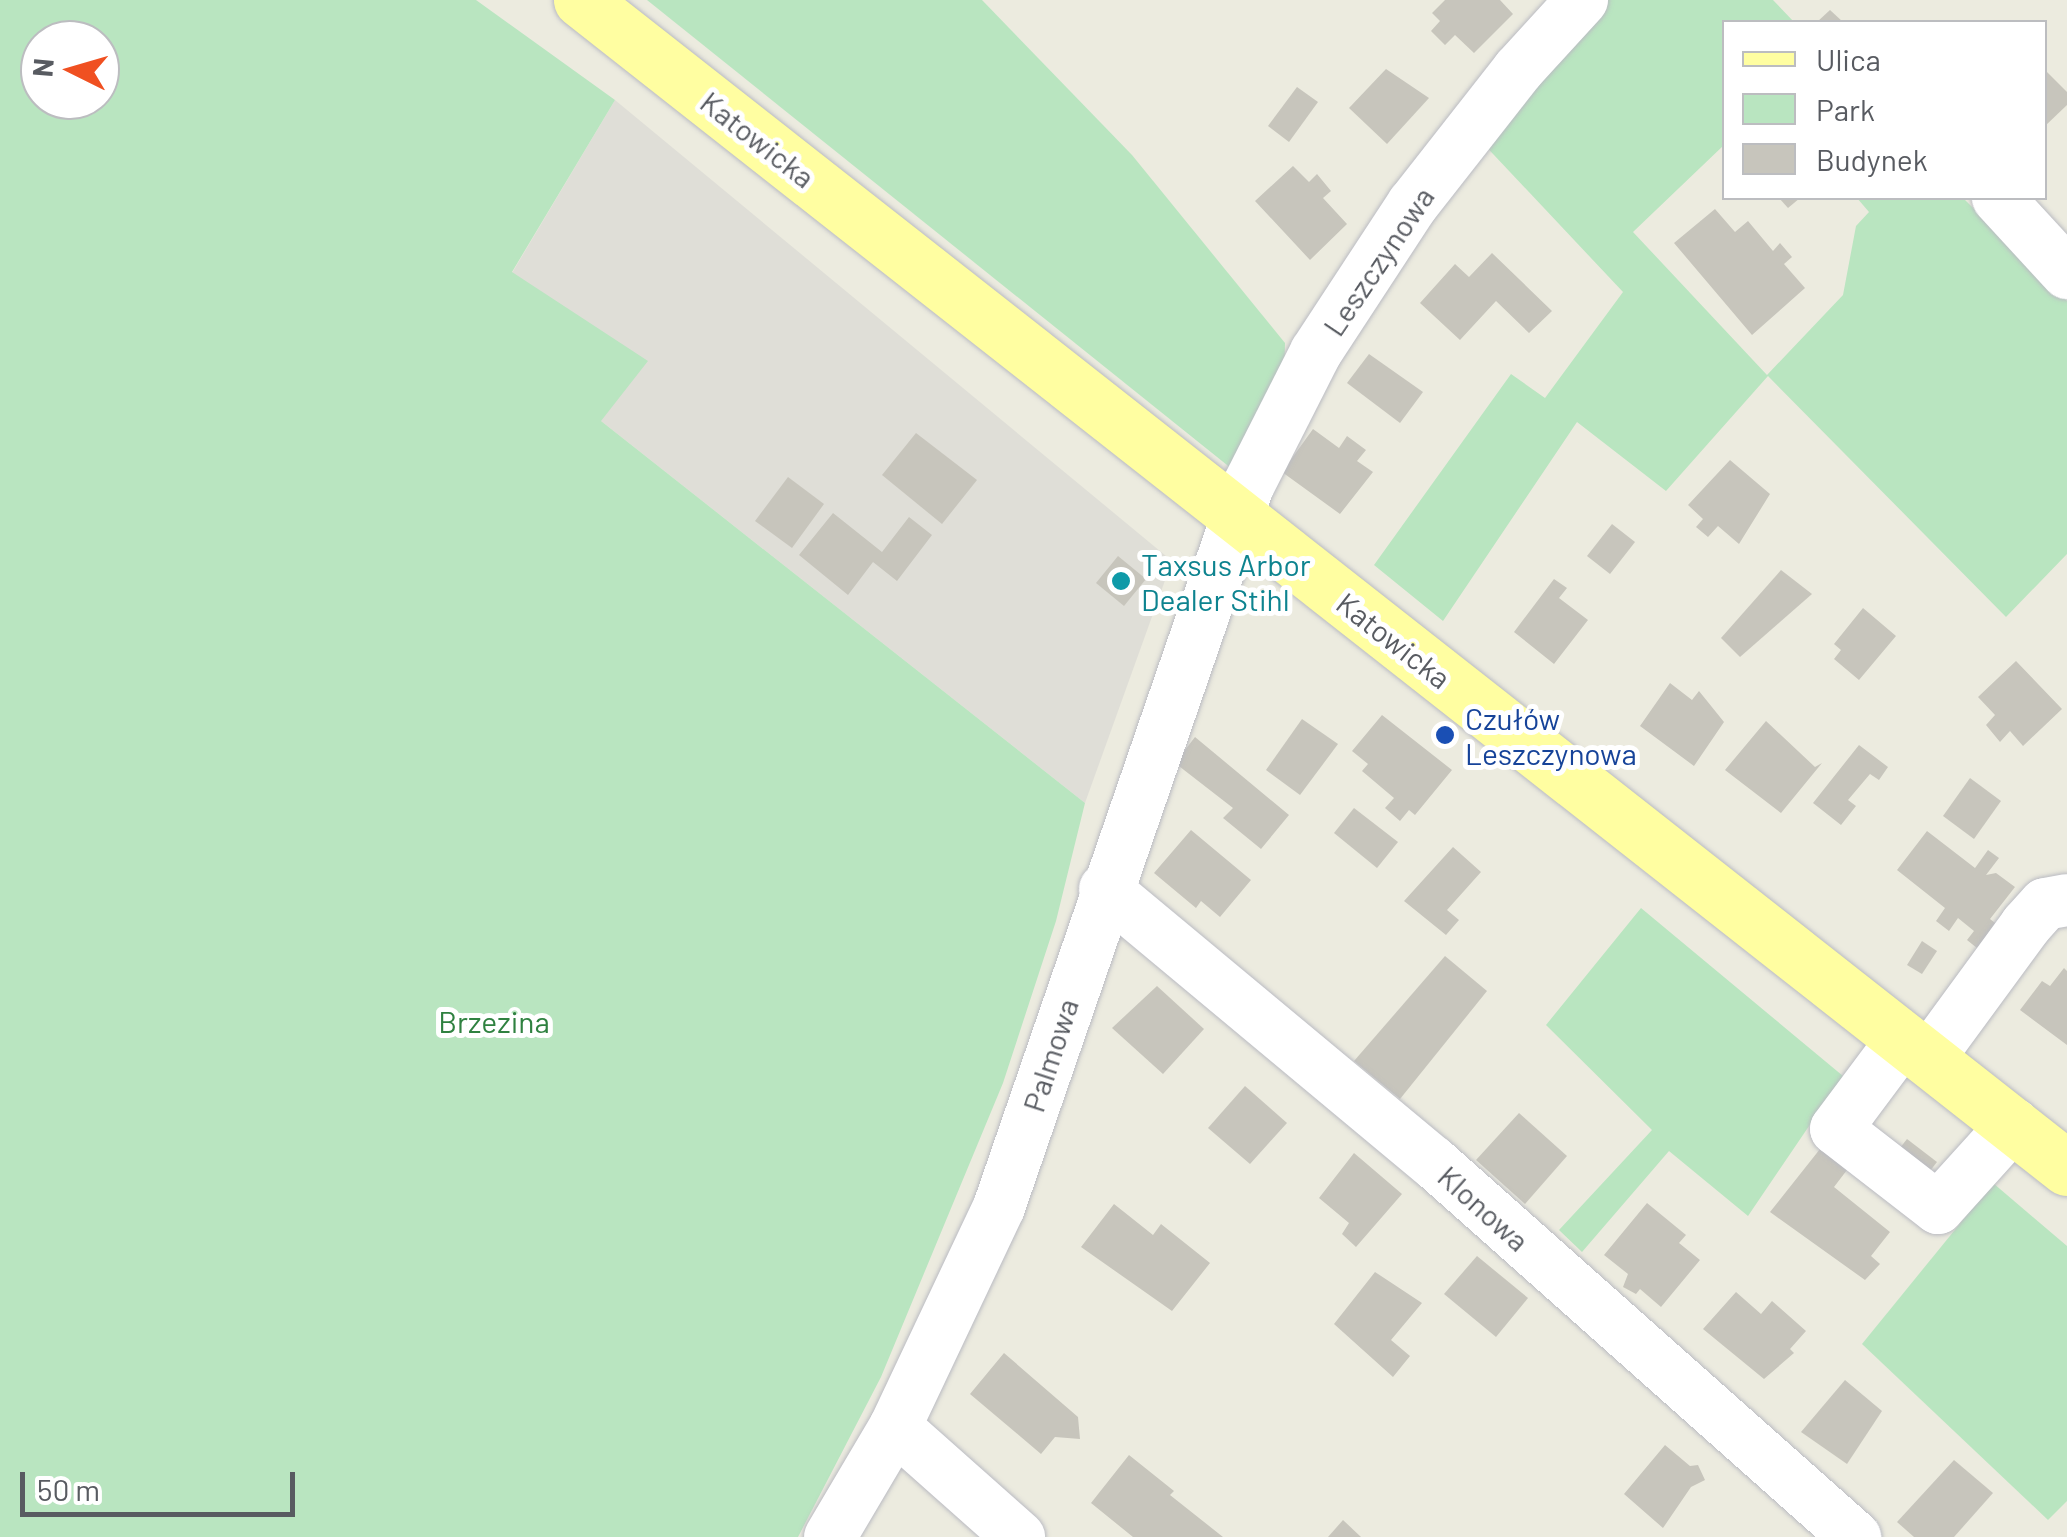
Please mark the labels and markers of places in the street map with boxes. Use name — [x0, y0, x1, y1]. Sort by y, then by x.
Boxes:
place label: Taxsus Arbor Dealer Stihl — [1141, 546, 1311, 616]
marker: Taxsus Arbor Dealer Stihl — [1110, 570, 1132, 592]
place label: Czułów Leszczynowa — [1465, 700, 1637, 770]
marker: Czułów Leszczynowa — [1434, 724, 1456, 746]

